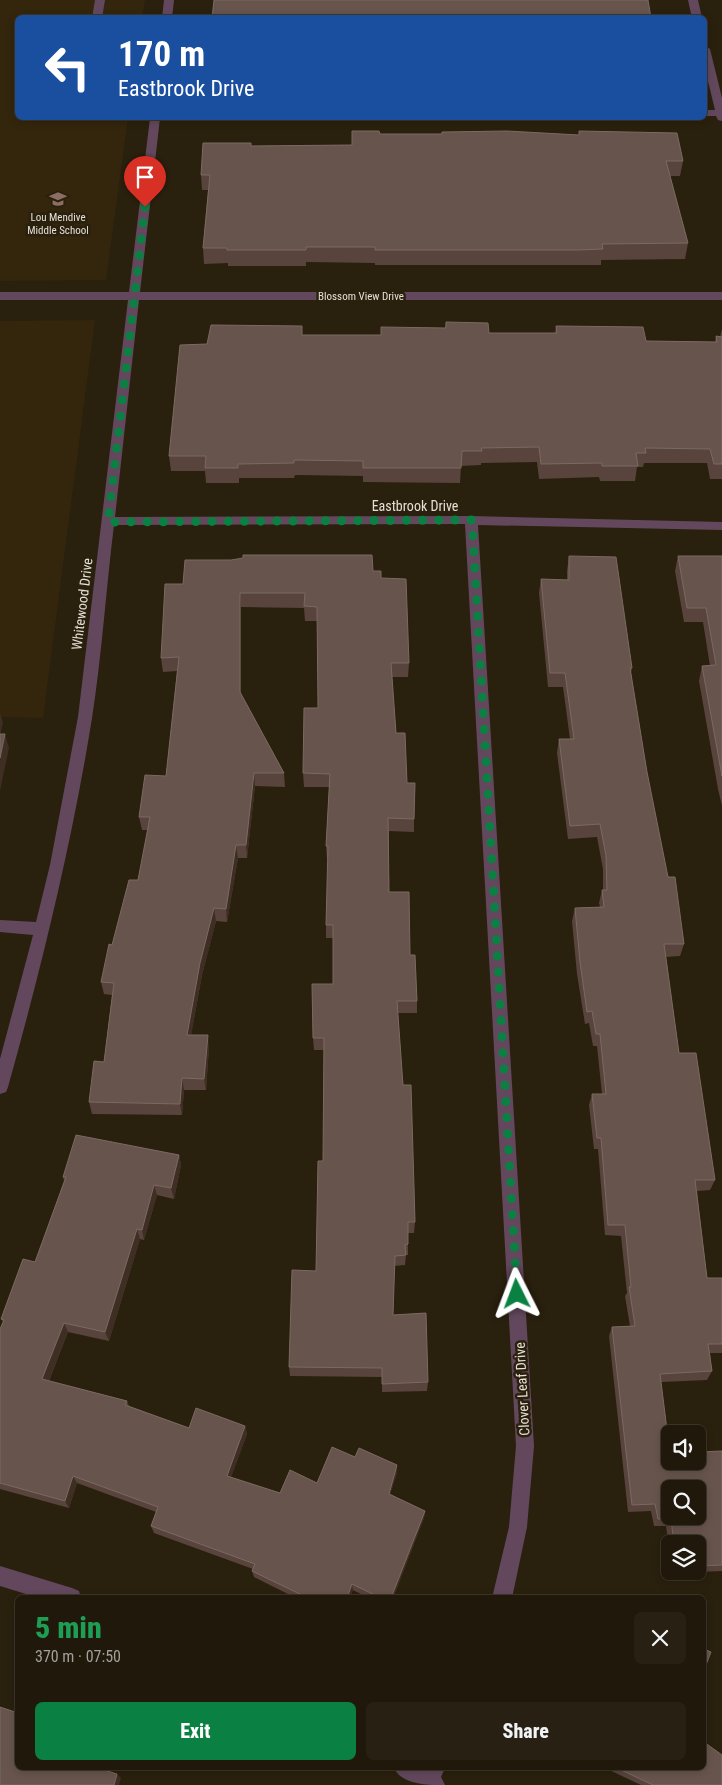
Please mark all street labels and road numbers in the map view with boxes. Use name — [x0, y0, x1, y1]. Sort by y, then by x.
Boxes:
street label: Blossom View Drive — [318, 290, 404, 303]
street label: Eastbrook Drive — [372, 498, 459, 514]
street label: Whitewood Drive — [68, 557, 96, 651]
street label: Clover Leaf Drive — [512, 1341, 532, 1436]

